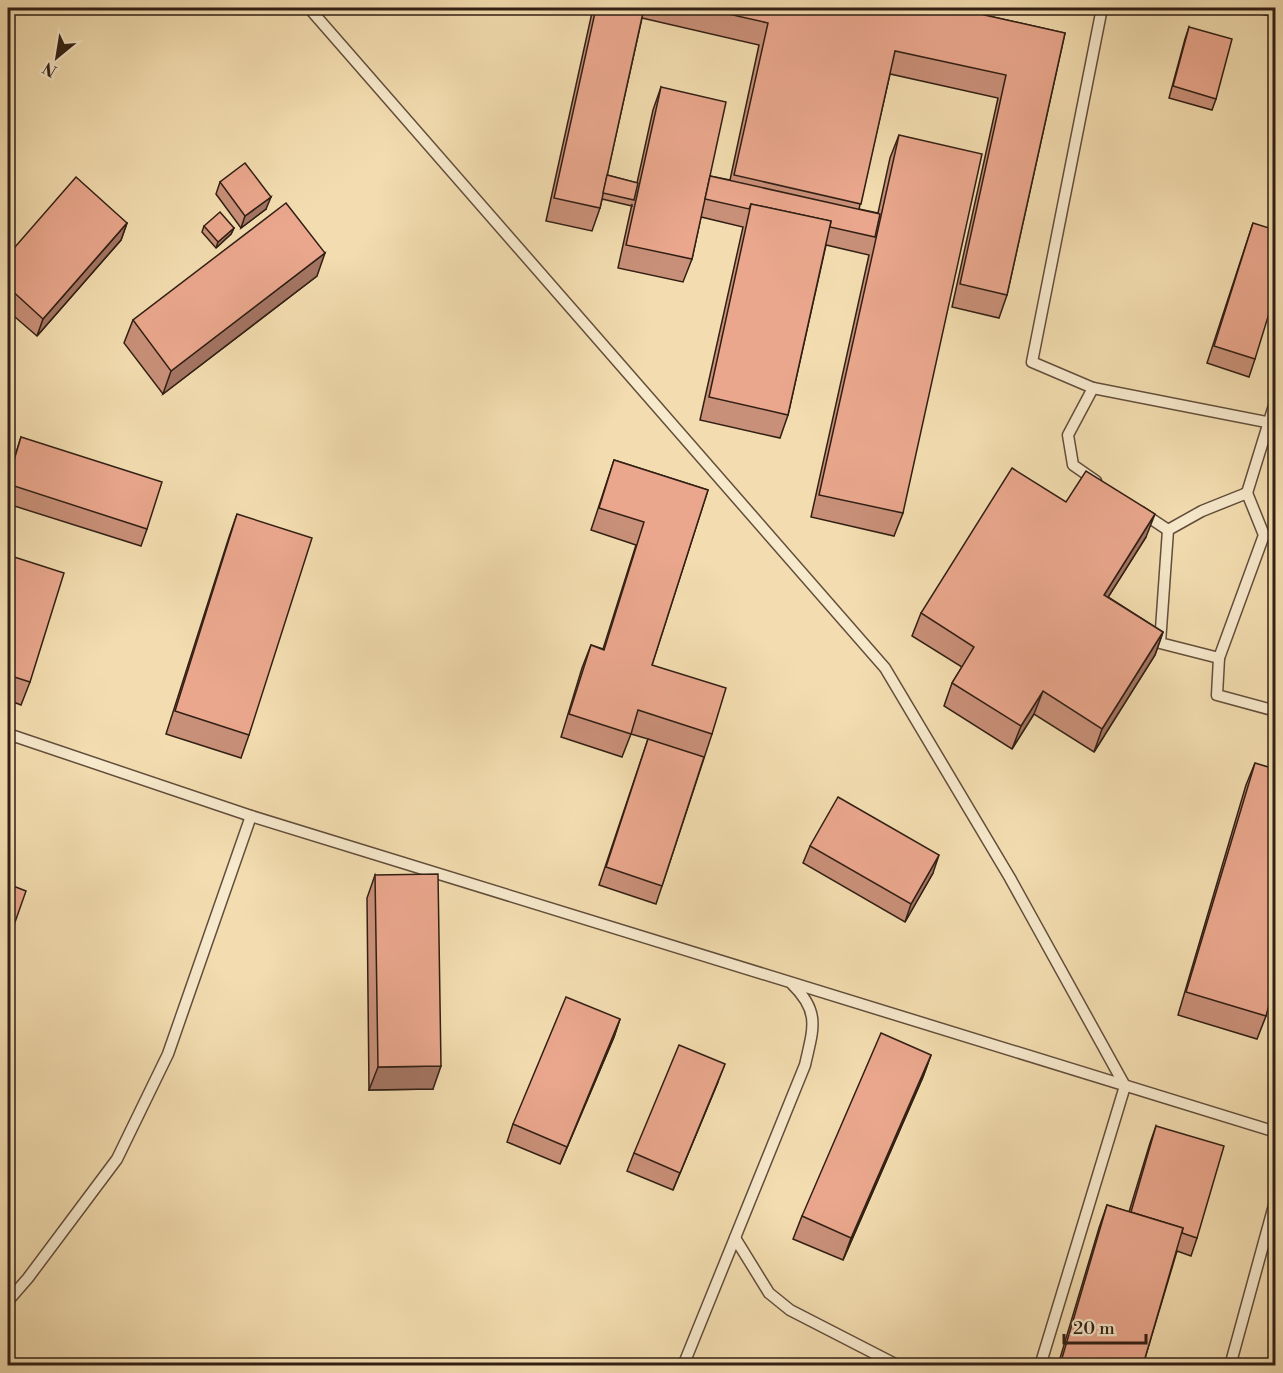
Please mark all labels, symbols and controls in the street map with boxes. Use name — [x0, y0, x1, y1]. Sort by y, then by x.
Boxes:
north arrow — [27, 27, 87, 87]
text: N — [39, 57, 60, 81]
scale bar — [1064, 1307, 1146, 1345]
text: 20 m — [1073, 1317, 1115, 1340]

